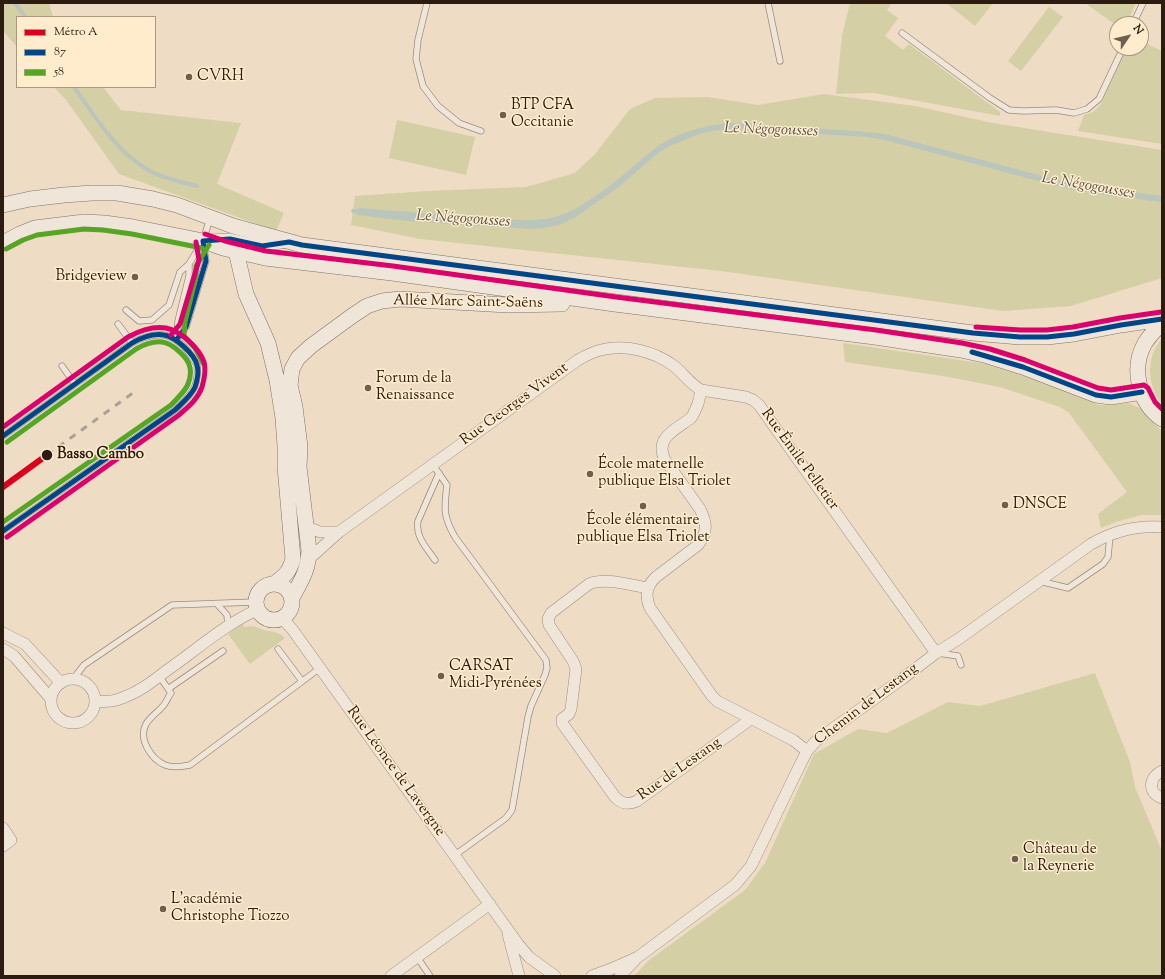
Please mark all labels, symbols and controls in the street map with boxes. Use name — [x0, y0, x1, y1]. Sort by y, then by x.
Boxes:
legend — [16, 16, 156, 88]
north arrow — [1109, 16, 1149, 56]
text: N — [1129, 22, 1147, 38]
text: Métro A — [54, 23, 98, 41]
text: 87 — [54, 43, 66, 61]
text: 58 — [54, 63, 64, 81]
place label: CVRH — [197, 68, 244, 86]
marker: CVRH — [184, 72, 194, 82]
place label: BTP CFA Occitanie — [511, 97, 574, 132]
marker: BTP CFA Occitanie — [498, 110, 508, 120]
water label: Le Négogousses — [723, 120, 819, 142]
water label: Le Négogousses — [1040, 169, 1136, 205]
water label: Le Négogousses — [415, 207, 511, 233]
place label: Bridgeview — [55, 268, 127, 286]
marker: Bridgeview — [130, 272, 140, 282]
street label: Allée Marc Saint-Saëns — [393, 293, 543, 313]
street label: Rue Georges Vivent — [457, 360, 573, 450]
place label: Forum de la Renaissance — [376, 370, 455, 405]
marker: Forum de la Renaissance — [363, 383, 373, 393]
street label: Rue Émile Pelletier — [756, 406, 842, 514]
place label: Basso Cambo — [57, 446, 144, 464]
marker: Basso Cambo — [40, 448, 54, 462]
place label: École maternelle publique Elsa Triolet — [598, 456, 731, 491]
marker: École maternelle publique Elsa Triolet — [585, 469, 595, 479]
place label: DNSCE — [1013, 496, 1067, 514]
marker: DNSCE — [1000, 500, 1010, 510]
marker: École élémentaire publique Elsa Triolet — [638, 501, 648, 511]
place label: École élémentaire publique Elsa Triolet — [577, 512, 709, 547]
place label: CARSAT Midi-Pyrénées — [449, 658, 542, 693]
street label: Chemin de Lestang — [812, 660, 922, 750]
marker: CARSAT Midi-Pyrénées — [436, 671, 446, 681]
street label: Rue Léonce de Lavergne — [342, 703, 448, 841]
street label: Rue de Lestang — [635, 735, 725, 805]
place label: Château de la Reynerie — [1023, 841, 1097, 876]
marker: Château de la Reynerie — [1010, 854, 1020, 864]
place label: L'académie Christophe Tiozzo — [171, 891, 290, 926]
marker: L'académie Christophe Tiozzo — [158, 904, 168, 914]

